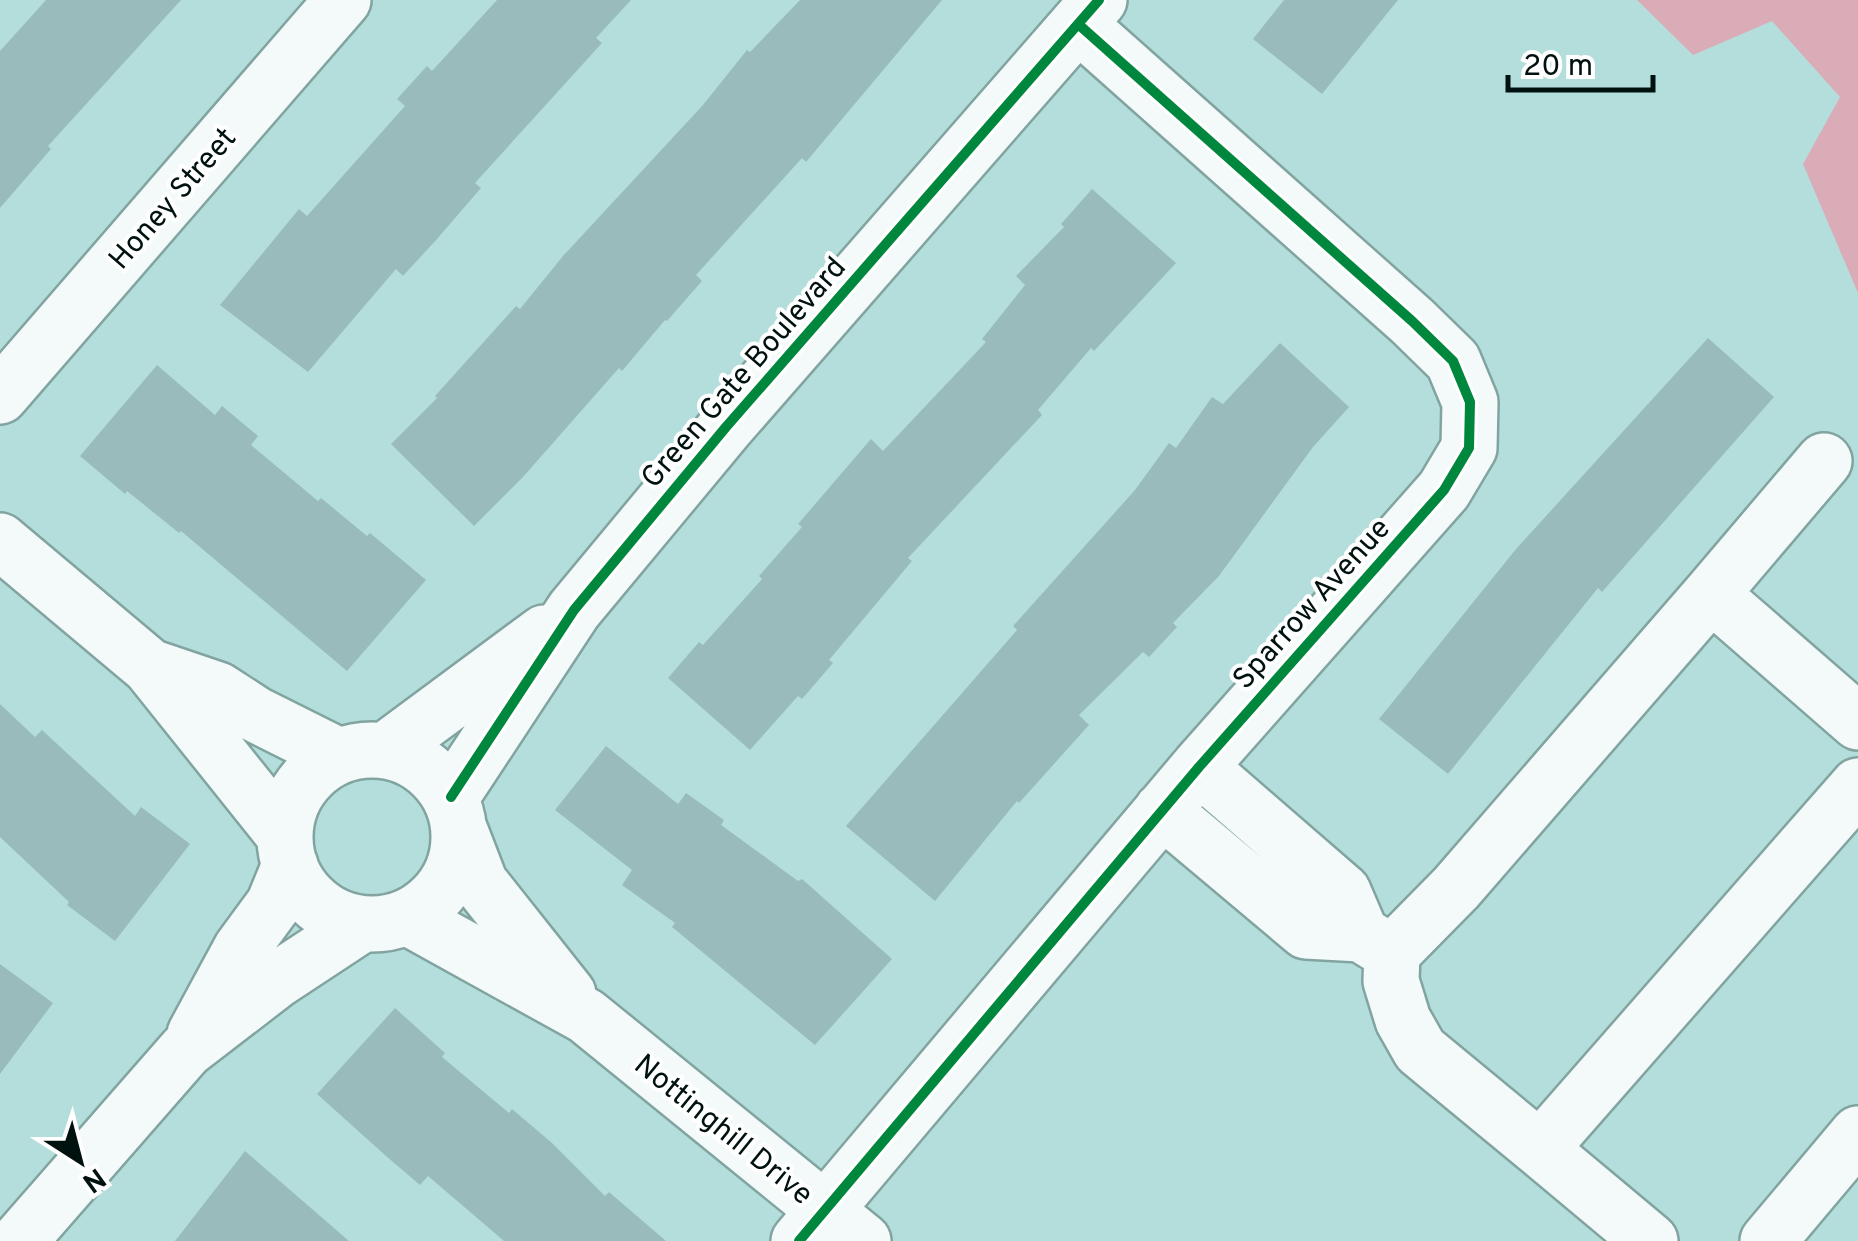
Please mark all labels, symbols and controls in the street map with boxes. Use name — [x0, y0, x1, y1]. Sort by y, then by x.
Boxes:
scale bar — [1508, 30, 1653, 92]
text: 20 m — [1523, 49, 1593, 86]
street label: Honey Street — [102, 121, 246, 278]
street label: Green Gate Boulevard — [634, 250, 855, 497]
street label: Sparrow Avenue — [1226, 511, 1400, 698]
street label: Nottinghill Drive — [625, 1047, 819, 1214]
north arrow — [30, 1111, 130, 1211]
text: N — [74, 1158, 112, 1199]

